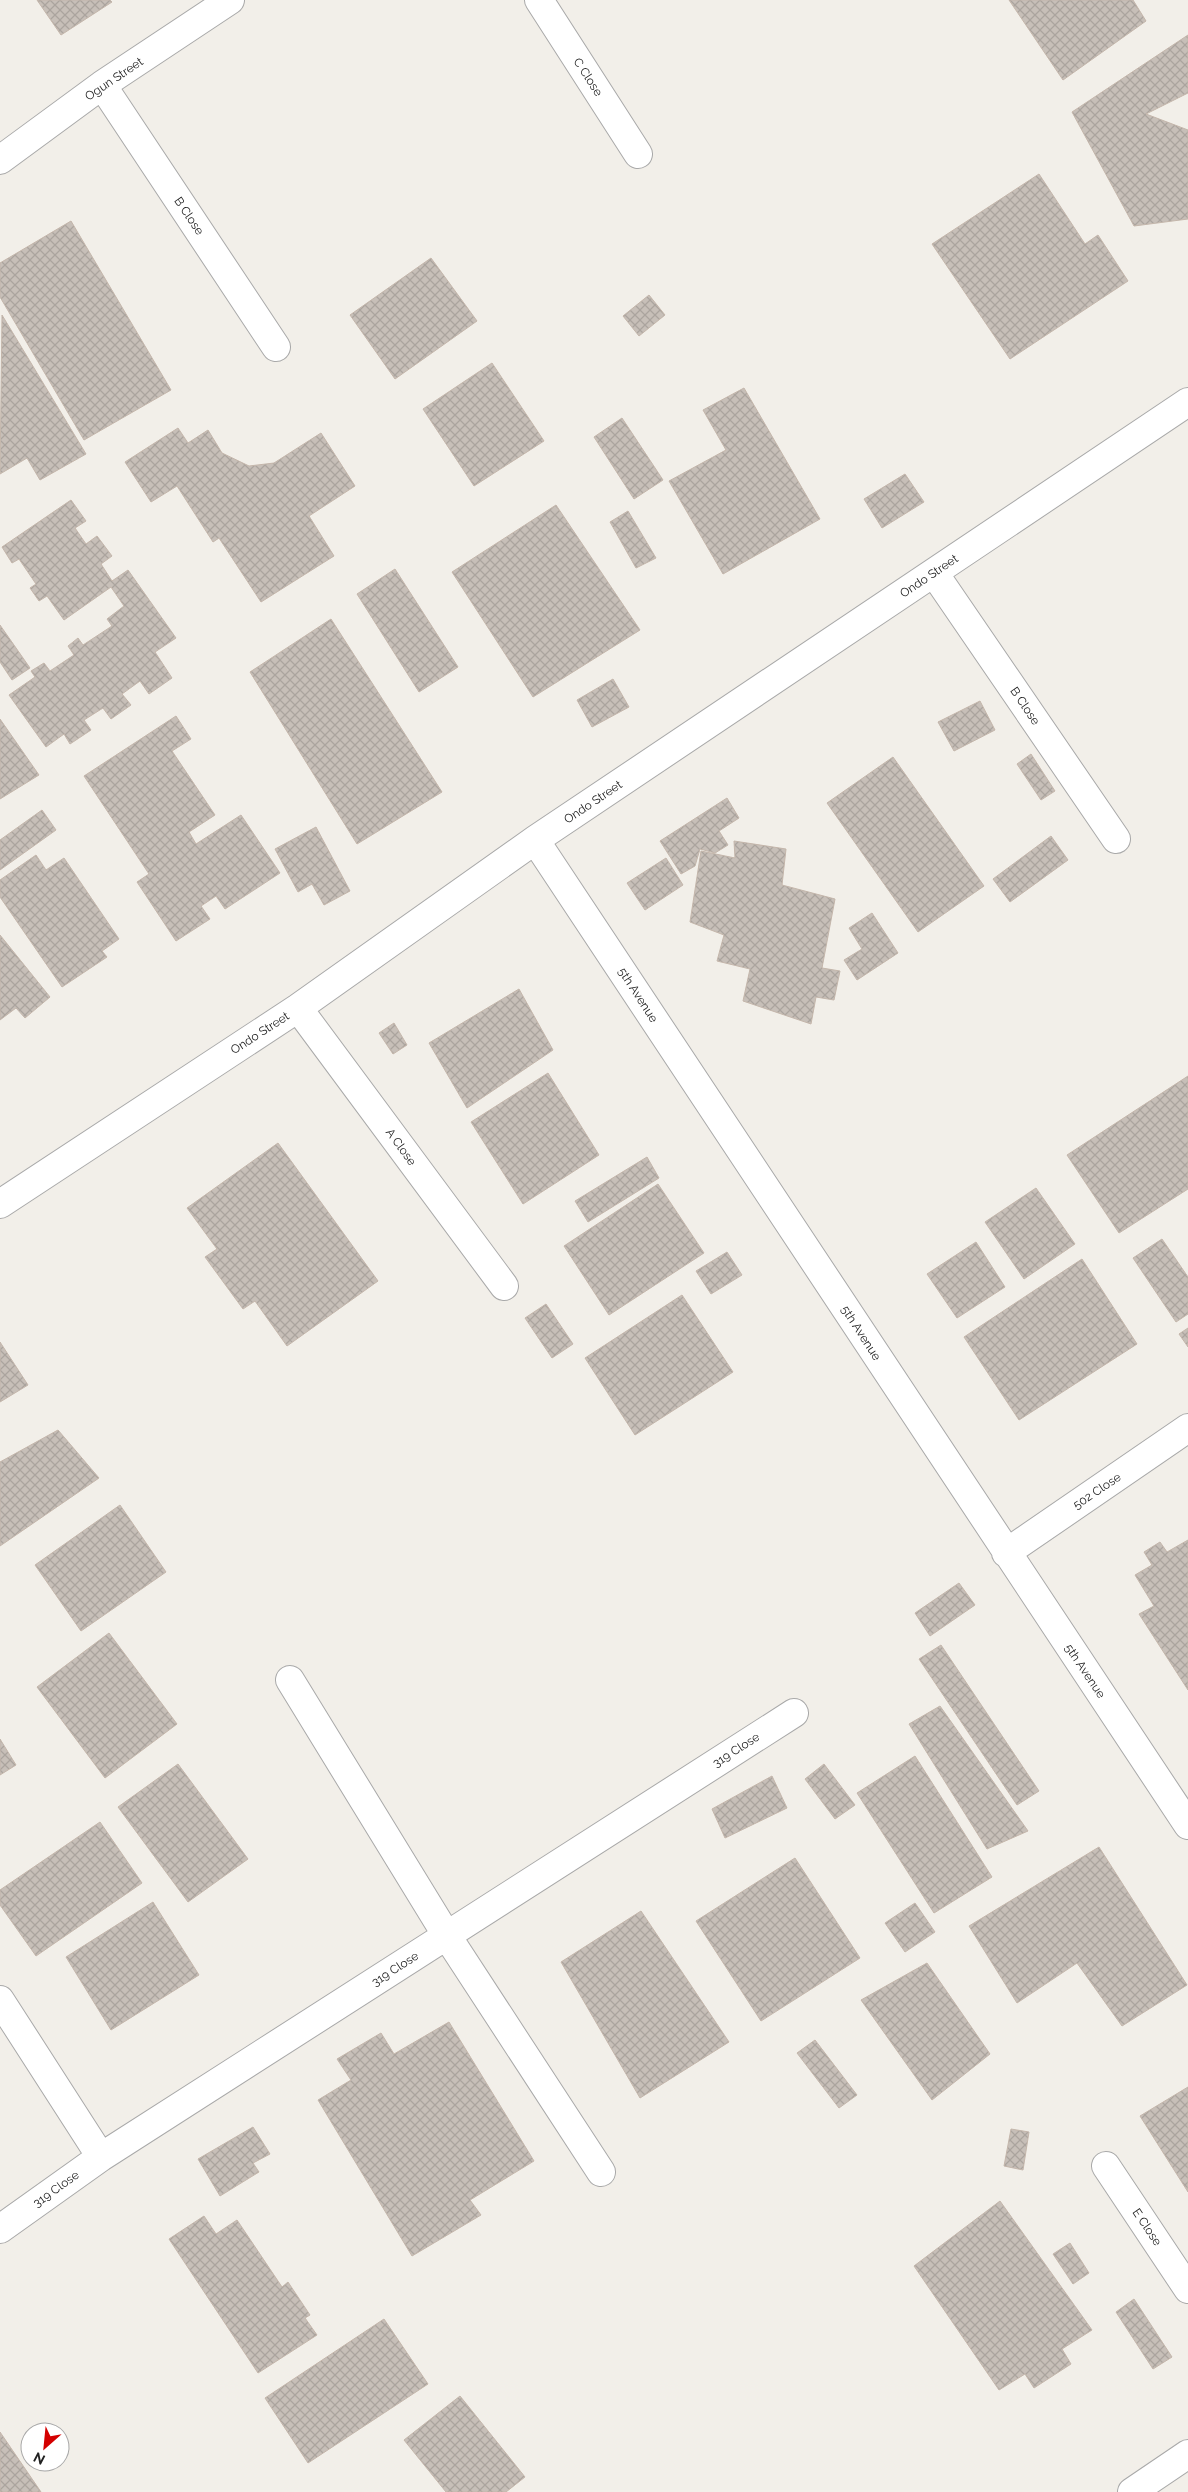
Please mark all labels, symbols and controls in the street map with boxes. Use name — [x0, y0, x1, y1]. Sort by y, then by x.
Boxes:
street label: Ogun Street — [82, 54, 146, 104]
street label: C Close — [570, 55, 606, 99]
street label: B Close — [171, 194, 207, 238]
street label: Ondo Street — [897, 551, 961, 601]
street label: B Close — [1007, 684, 1043, 728]
street label: Ondo Street — [561, 777, 625, 827]
street label: 5th Avenue — [615, 965, 661, 1025]
street label: Ondo Street — [228, 1009, 292, 1057]
street label: A Close — [383, 1126, 419, 1168]
street label: 5th Avenue — [838, 1303, 884, 1363]
street label: 502 Close — [1070, 1470, 1124, 1512]
street label: 5th Avenue — [1062, 1641, 1108, 1701]
street label: 319 Close — [710, 1730, 762, 1770]
street label: 319 Close — [369, 1949, 421, 1989]
street label: 319 Close — [30, 2168, 82, 2210]
street label: E Close — [1129, 2206, 1165, 2248]
north arrow — [20, 2422, 70, 2472]
text: N — [31, 2449, 47, 2468]

